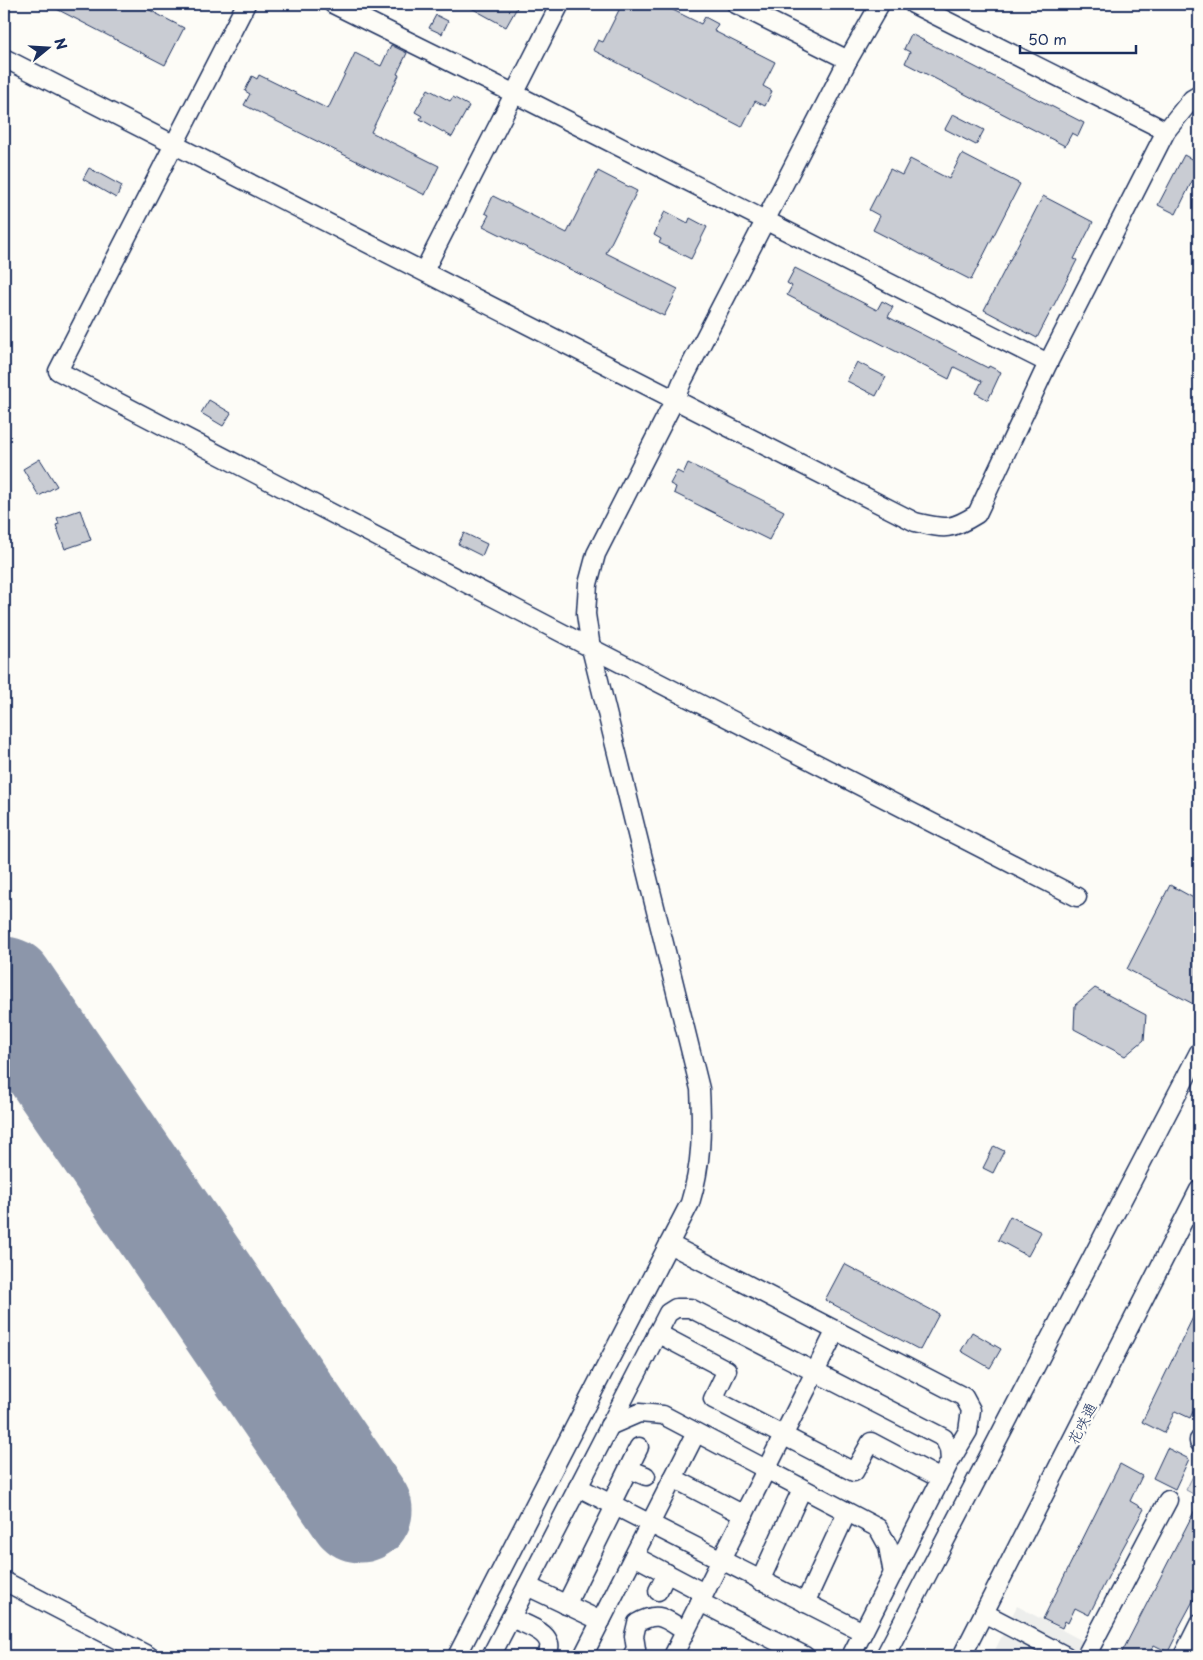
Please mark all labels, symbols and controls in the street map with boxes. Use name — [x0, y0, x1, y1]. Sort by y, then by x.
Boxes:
north arrow — [22, 22, 72, 72]
scale bar — [1020, 22, 1137, 54]
text: 50 m — [1028, 27, 1067, 50]
text: N — [49, 35, 73, 52]
street label: 花咲通 — [1061, 1398, 1101, 1448]

